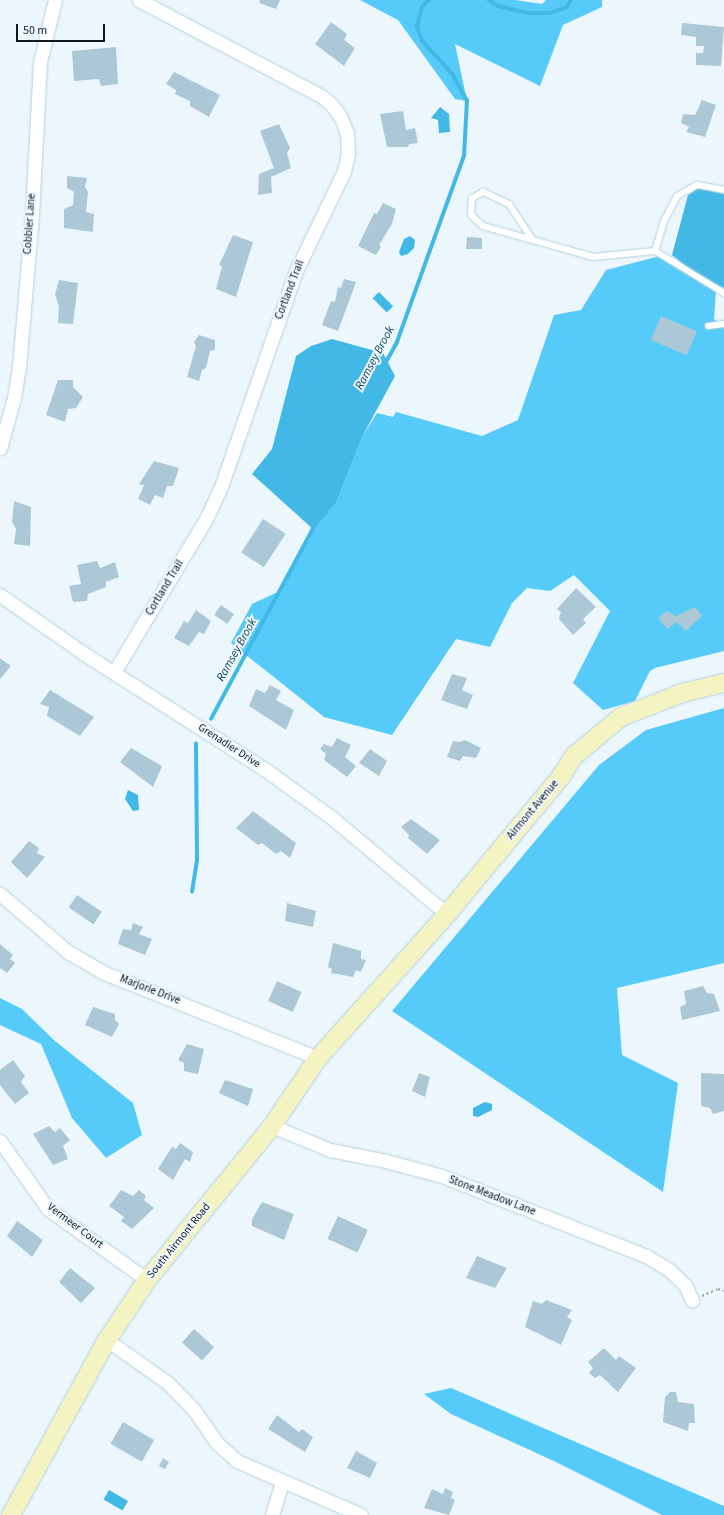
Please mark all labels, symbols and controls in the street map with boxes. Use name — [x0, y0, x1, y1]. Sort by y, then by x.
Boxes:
scale bar — [18, 16, 107, 42]
text: 50 m — [23, 22, 47, 39]
street label: Cobbler Lane — [21, 193, 39, 255]
street label: Cortland Trail — [273, 258, 307, 322]
water label: Ramsey Brook — [352, 324, 398, 392]
street label: Cortland Trail — [143, 558, 187, 618]
water label: Ramsey Brook — [214, 616, 260, 684]
street label: Grenadier Drive — [195, 721, 263, 771]
street label: Airmont Avenue — [504, 778, 562, 842]
street label: Marjorie Drive — [118, 972, 182, 1008]
street label: Stone Meadow Lane — [447, 1173, 537, 1219]
street label: Vermeer Court — [44, 1201, 106, 1251]
street label: South Airmont Road — [145, 1201, 213, 1281]

